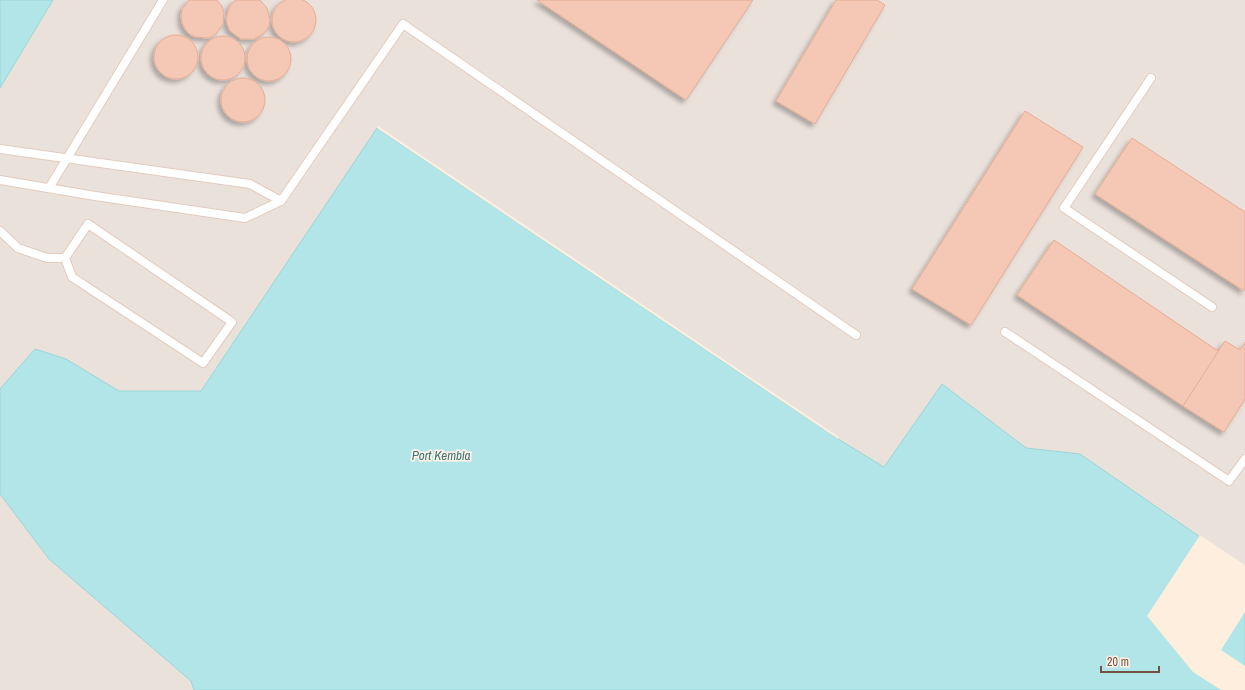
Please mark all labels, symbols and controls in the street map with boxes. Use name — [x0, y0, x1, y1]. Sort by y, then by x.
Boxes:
water label: Port Kembla — [412, 447, 470, 464]
scale bar — [1101, 648, 1159, 674]
text: 20 m — [1107, 654, 1129, 670]

